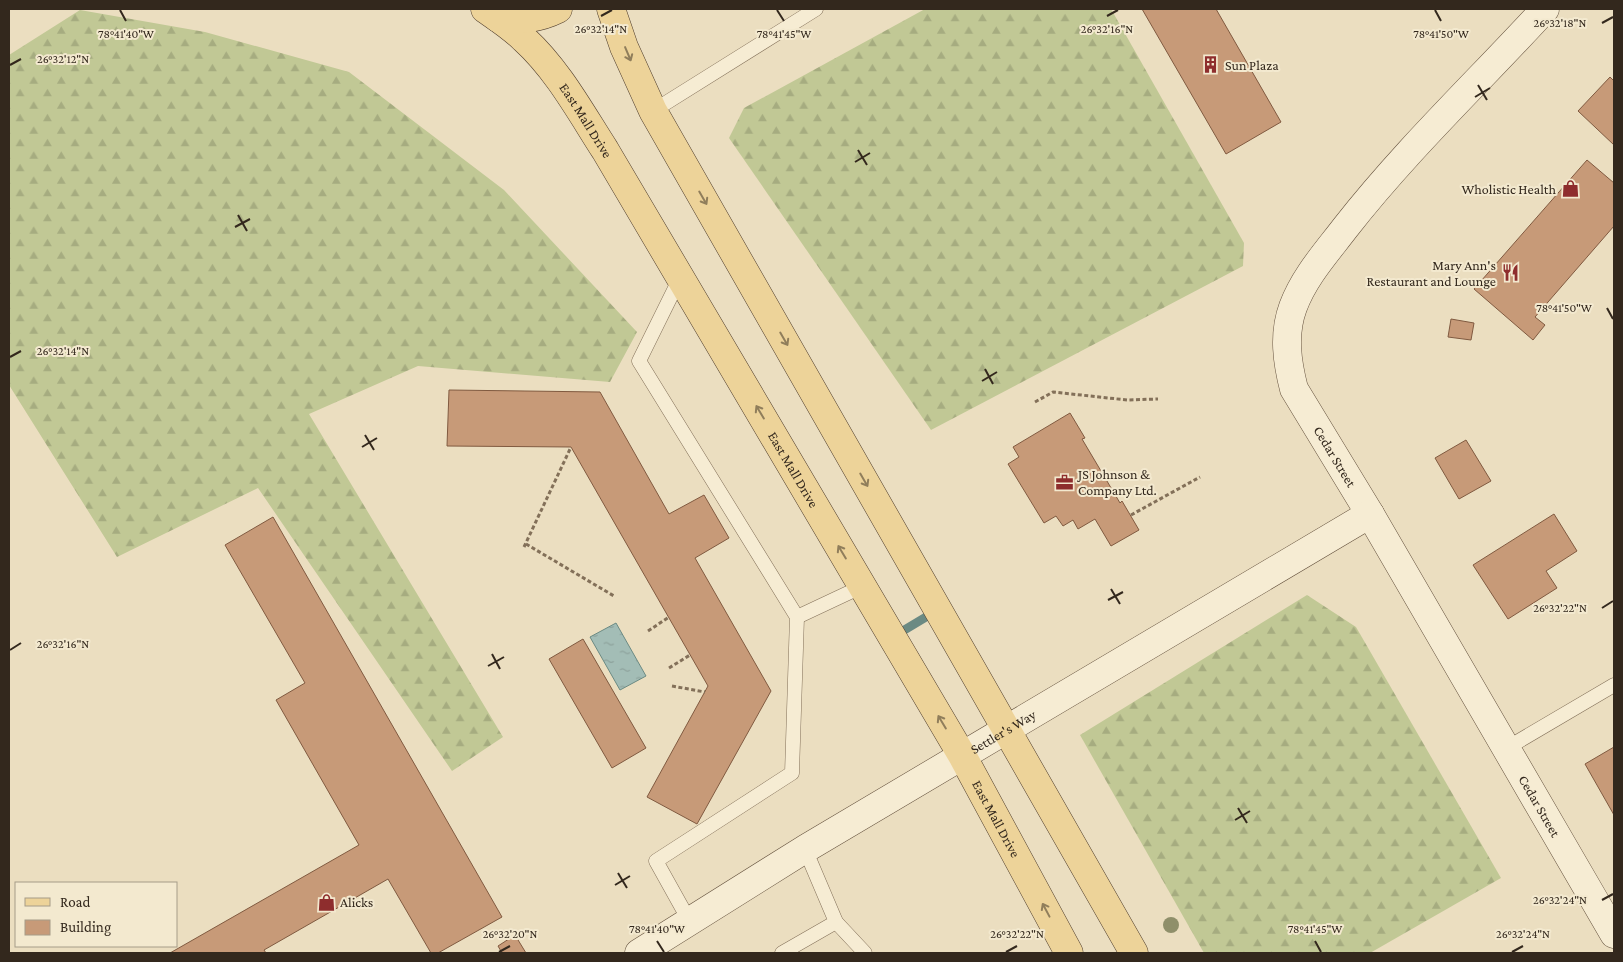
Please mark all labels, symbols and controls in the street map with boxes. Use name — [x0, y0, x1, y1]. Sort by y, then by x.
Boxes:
text: 26°32'18"N — [1534, 16, 1587, 30]
text: 26°32'14"N — [575, 22, 627, 36]
text: 26°32'16"N — [1081, 22, 1133, 36]
text: 78°41'40"W — [98, 27, 154, 41]
text: 78°41'45"W — [757, 27, 811, 41]
text: 78°41'50"W — [1413, 27, 1469, 41]
one-way arrow — [624, 47, 633, 62]
text: 26°32'12"N — [37, 52, 89, 66]
building icon: Sun Plaza — [1201, 55, 1221, 75]
place label: Sun Plaza — [1225, 57, 1279, 73]
street label: East Mall Drive — [556, 80, 616, 161]
shop icon: Wholistic Health — [1560, 179, 1580, 199]
place label: Wholistic Health — [1461, 181, 1556, 197]
one-way arrow — [698, 191, 708, 205]
place label: Mary Ann's Restaurant and Lounge — [1367, 257, 1496, 289]
restaurant icon: Mary Ann's Restaurant and Lounge — [1500, 263, 1520, 283]
text: 78°41'50"W — [1536, 301, 1592, 315]
one-way arrow — [779, 332, 789, 346]
text: 26°32'14"N — [37, 344, 89, 358]
one-way arrow — [754, 405, 764, 419]
street label: Cedar Street — [1310, 423, 1360, 490]
street label: East Mall Drive — [765, 429, 822, 510]
place label: JS Johnson & Company Ltd. — [1076, 466, 1157, 498]
office icon: JS Johnson & Company Ltd. — [1054, 472, 1074, 492]
one-way arrow — [860, 473, 870, 487]
one-way arrow — [837, 545, 847, 559]
text: 26°32'22"N — [1533, 601, 1587, 615]
text: 26°32'16"N — [37, 637, 89, 651]
street label: Settler's Way — [967, 706, 1039, 757]
one-way arrow — [937, 715, 947, 729]
street label: Cedar Street — [1515, 772, 1564, 840]
street label: East Mall Drive — [969, 777, 1024, 860]
legend — [15, 882, 178, 947]
shop icon: Alicks — [316, 892, 336, 912]
text: 26°32'24"N — [1533, 893, 1587, 907]
text: Road — [60, 894, 91, 910]
place label: Alicks — [340, 894, 373, 910]
one-way arrow — [1041, 903, 1051, 918]
text: Building — [60, 919, 111, 936]
text: 78°41'40"W — [629, 922, 685, 936]
text: 78°41'45"W — [1288, 922, 1342, 936]
text: 26°32'20"N — [483, 927, 537, 941]
text: 26°32'22"N — [990, 927, 1044, 941]
text: 26°32'24"N — [1496, 927, 1550, 941]

